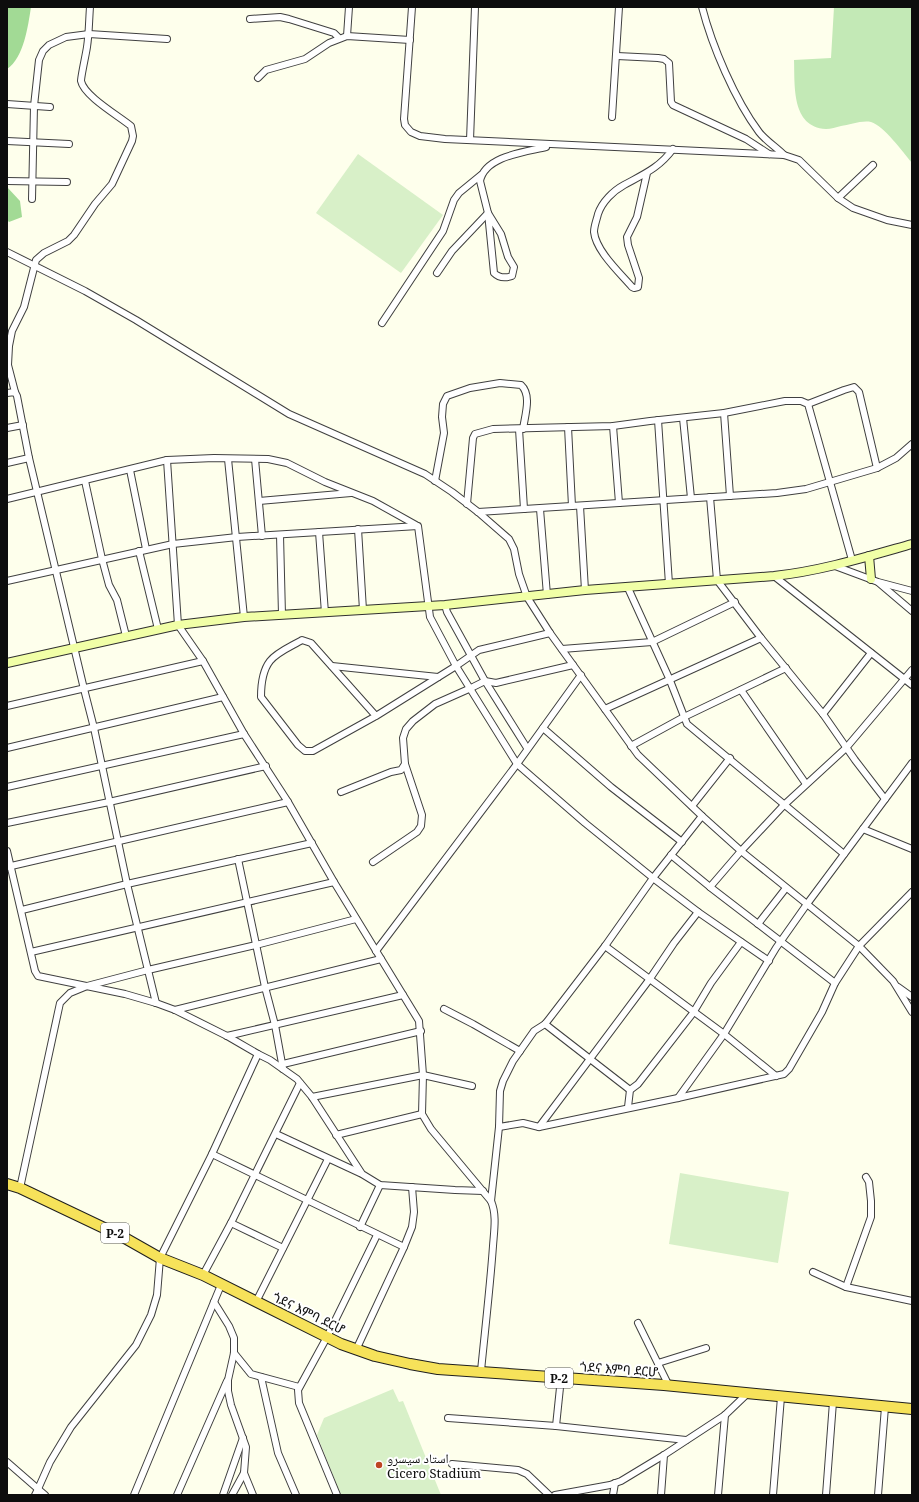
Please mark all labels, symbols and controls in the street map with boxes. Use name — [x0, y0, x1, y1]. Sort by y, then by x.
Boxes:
road number: P-2 — [101, 1223, 129, 1243]
street label: ጎደና እምባ ደርሆ — [270, 1288, 348, 1338]
street label: ጎደና እምባ ደርሆ — [579, 1357, 659, 1381]
road number: P-2 — [545, 1368, 573, 1388]
place label: استاد سيسرو Cicero Stadium — [387, 1449, 481, 1482]
marker: استاد سيسرو Cicero Stadium — [374, 1460, 384, 1470]

